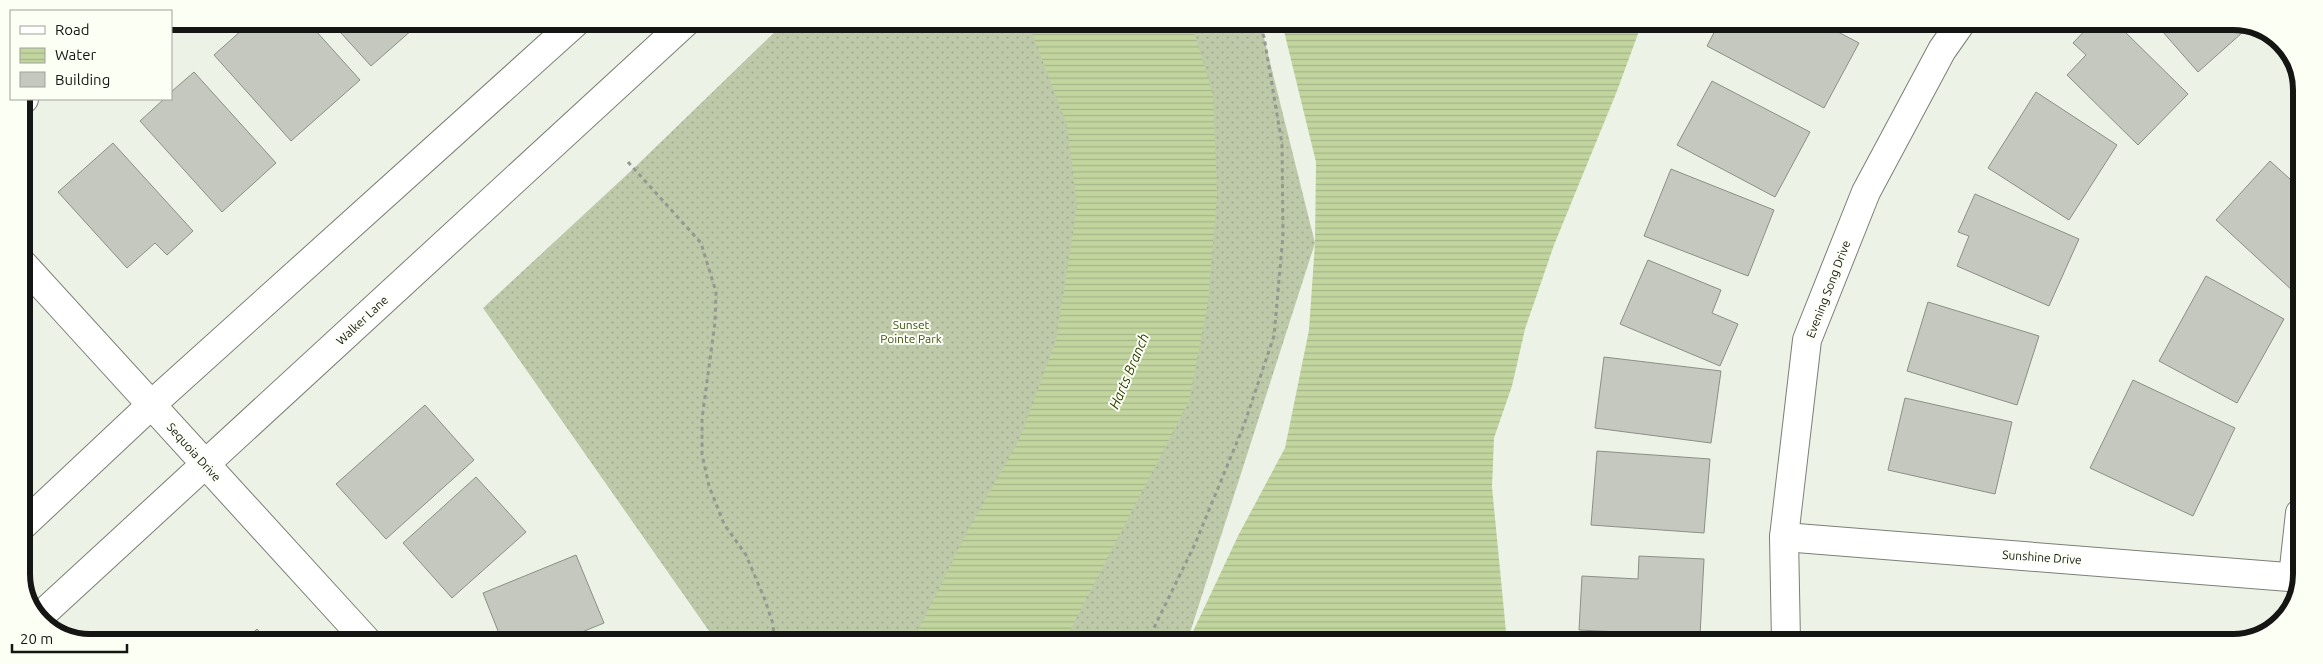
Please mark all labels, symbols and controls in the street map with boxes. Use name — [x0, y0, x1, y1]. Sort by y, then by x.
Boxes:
legend — [10, 10, 172, 100]
text: Road — [55, 21, 90, 38]
text: Water — [55, 46, 96, 63]
text: Building — [55, 71, 110, 88]
street label: Evening Song Drive — [1803, 238, 1853, 340]
street label: Walker Lane — [334, 293, 390, 347]
park label: Sunset Pointe Park — [880, 318, 942, 345]
water label: Harts Branch — [1106, 331, 1152, 411]
street label: Sequoia Drive — [164, 420, 224, 484]
street label: Sunshine Drive — [2002, 548, 2082, 566]
scale bar — [12, 622, 128, 654]
text: 20 m — [20, 630, 53, 647]

